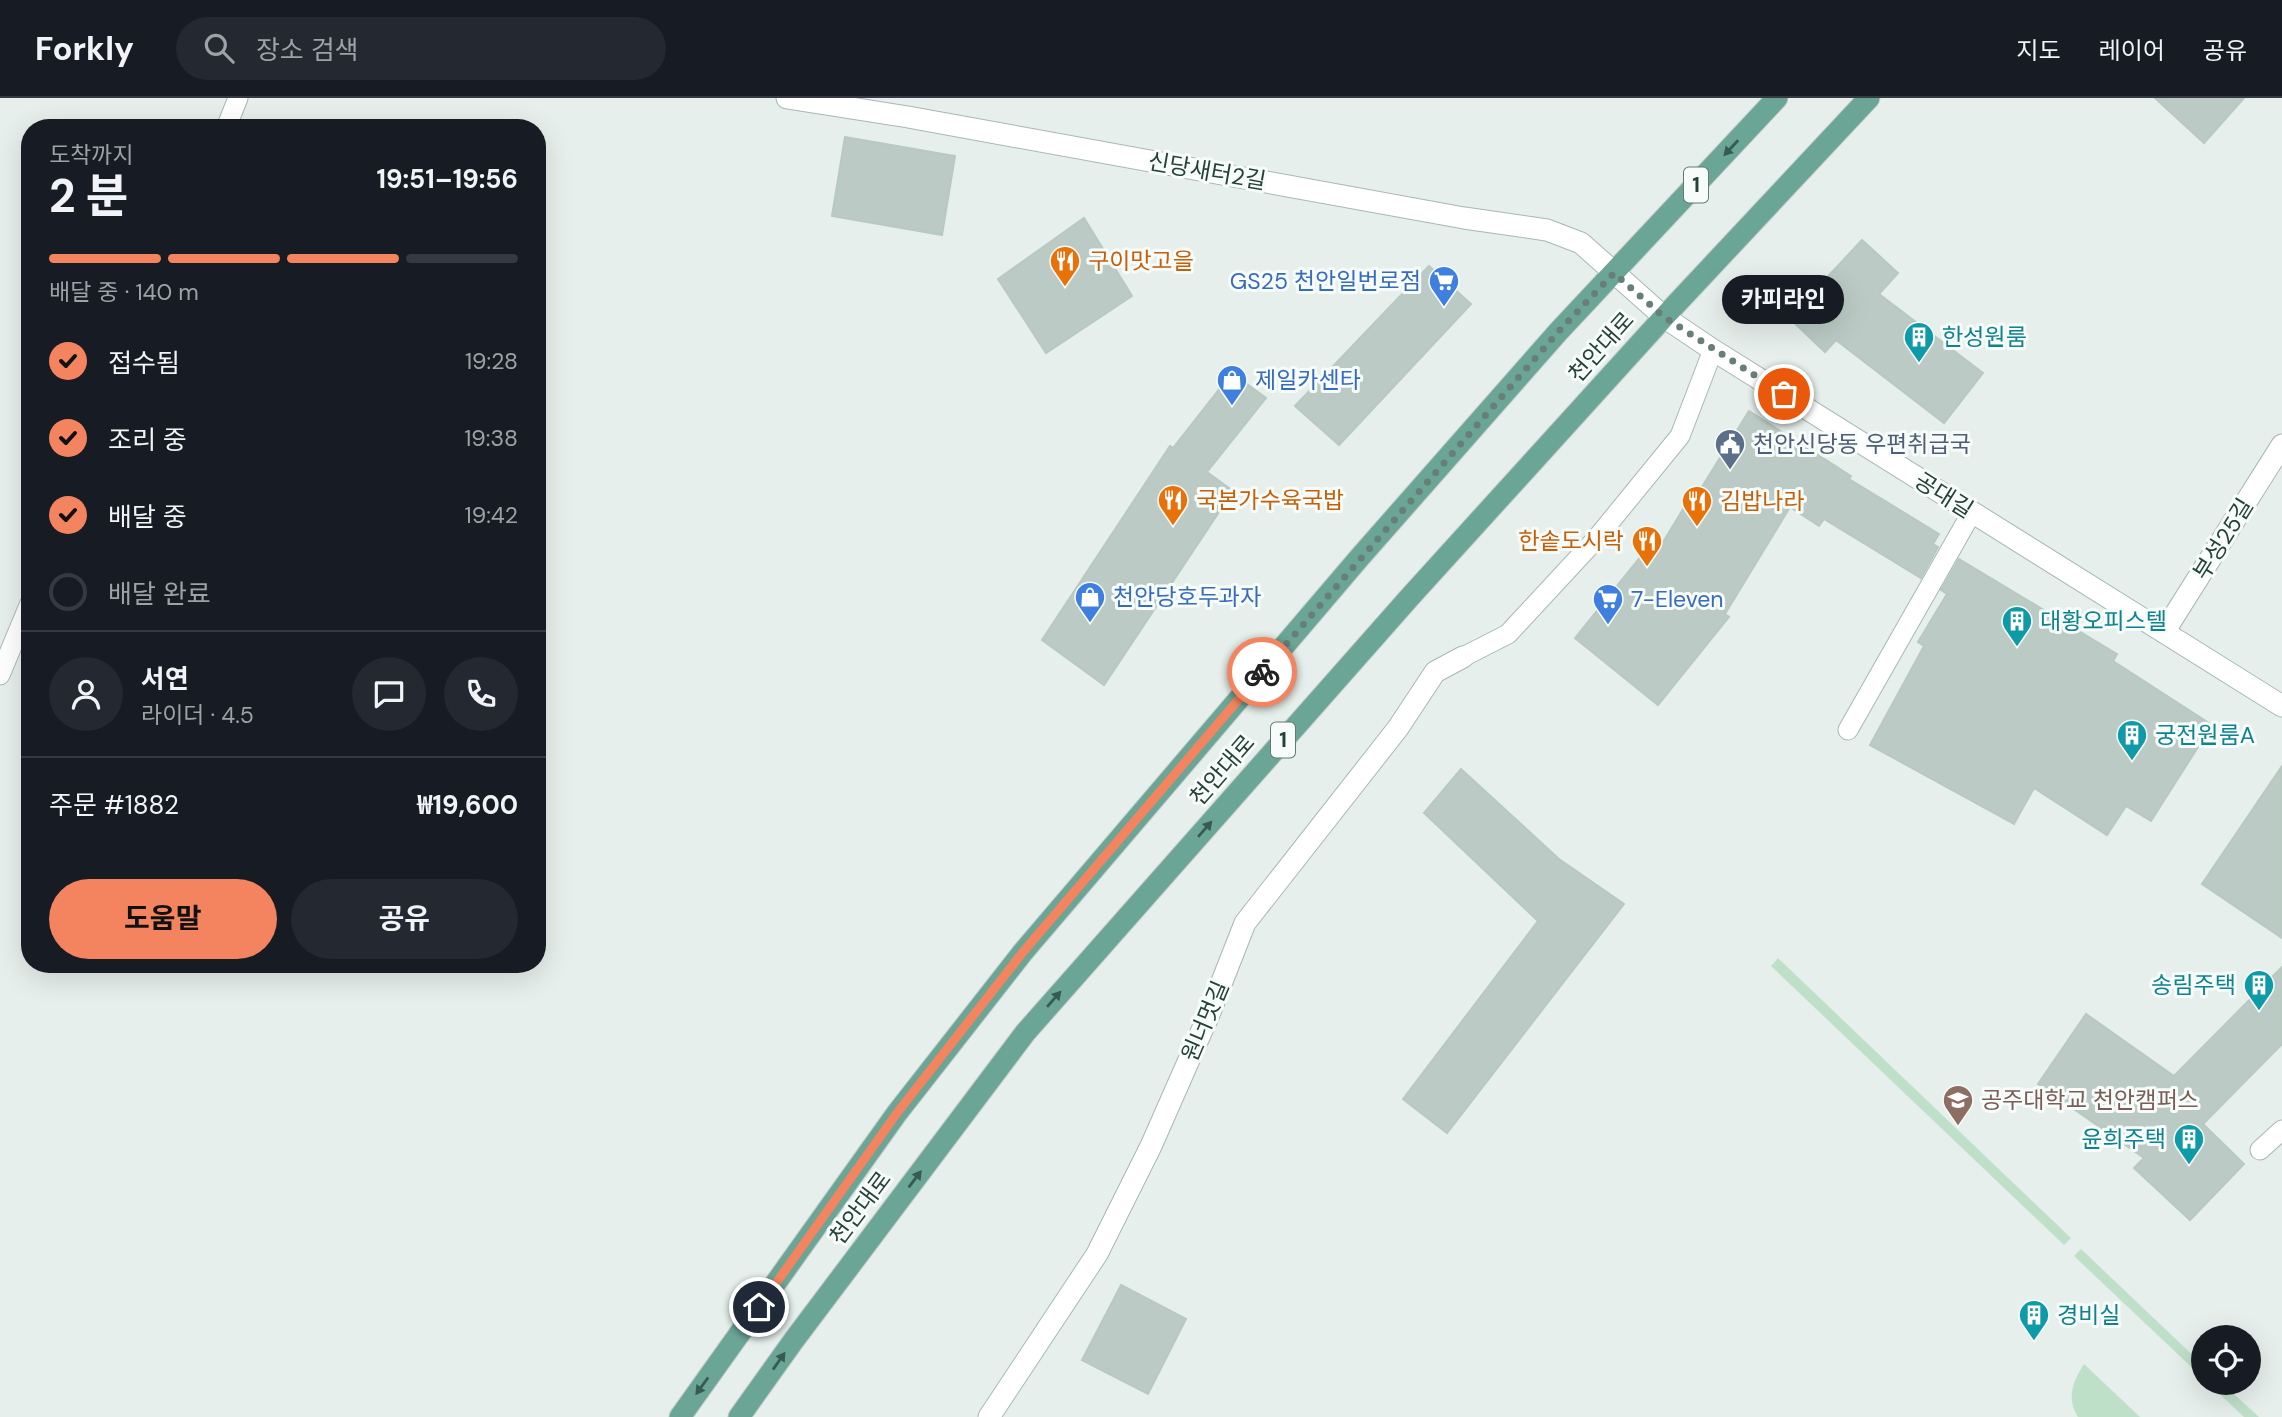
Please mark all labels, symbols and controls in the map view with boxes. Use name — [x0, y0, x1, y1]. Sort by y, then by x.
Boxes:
search box — [176, 17, 666, 80]
text: Forkly — [35, 27, 134, 70]
icon: search — [200, 29, 238, 67]
text: 장소 검색 — [256, 33, 359, 67]
text: 지도 — [2016, 35, 2061, 66]
text: 레이어 — [2099, 35, 2165, 66]
text: 공유 — [2203, 35, 2247, 66]
one-way arrow — [1723, 139, 1739, 156]
text: 도착까지 — [49, 140, 134, 170]
street label: 신당새터2길 — [1146, 146, 1268, 196]
text: 19:51–19:56 — [376, 162, 518, 196]
text: 2 분 — [49, 166, 129, 226]
road number: 1 — [1684, 168, 1708, 202]
restaurant icon: 구이맛고을 — [1048, 244, 1082, 288]
place label: 구이맛고을 — [1088, 246, 1194, 276]
supermarket icon: GS25 천안일번로점 — [1427, 264, 1461, 308]
place label: GS25 천안일번로점 — [1230, 266, 1421, 296]
callout: 카피라인 — [1723, 275, 1845, 324]
text: 배달 중 · 140 m — [49, 277, 199, 307]
text: 카피라인 — [1741, 284, 1825, 314]
street label: 천안대로 — [1562, 306, 1640, 388]
building icon: 한성원룸 — [1902, 320, 1936, 364]
place label: 한성원룸 — [1942, 322, 2027, 352]
icon: check — [49, 342, 87, 380]
text: 접수됨 — [108, 346, 180, 380]
text: 19:28 — [465, 346, 518, 376]
shop icon: 제일카센타 — [1215, 363, 1249, 407]
pin — [1754, 364, 1814, 424]
place label: 제일카센타 — [1255, 365, 1361, 395]
icon: bag — [1765, 375, 1803, 413]
icon: check — [49, 419, 87, 457]
text: 조리 중 — [108, 423, 187, 457]
text: 19:38 — [464, 423, 518, 453]
public building icon: 천안신당동 우편취급국 — [1713, 427, 1747, 471]
place label: 천안신당동 우편취급국 — [1753, 429, 1971, 459]
street label: 공대길 — [1909, 465, 1979, 525]
restaurant icon: 국본가수육국밥 — [1156, 483, 1190, 527]
restaurant icon: 김밥나라 — [1680, 484, 1714, 528]
place label: 국본가수육국밥 — [1196, 485, 1344, 515]
place label: 김밥나라 — [1720, 486, 1805, 516]
street label: 부성25길 — [2186, 493, 2260, 585]
icon: check — [49, 496, 87, 534]
text: 배달 중 — [108, 500, 187, 534]
text: 19:42 — [465, 500, 518, 530]
restaurant icon: 한솥도시락 — [1630, 524, 1664, 568]
place label: 한솥도시락 — [1518, 526, 1624, 556]
text: 배달 완료 — [108, 577, 211, 611]
shop icon: 천안당호두과자 — [1073, 580, 1107, 624]
place label: 천안당호두과자 — [1113, 582, 1261, 612]
supermarket icon: 7-Eleven — [1591, 582, 1625, 626]
place label: 7-Eleven — [1631, 584, 1723, 614]
building icon: 대황오피스텔 — [2000, 604, 2034, 648]
place label: 대황오피스텔 — [2040, 606, 2167, 636]
courier — [1227, 637, 1297, 707]
icon: bike — [1243, 653, 1281, 691]
button: person — [49, 657, 123, 731]
button: chat — [352, 657, 426, 731]
button: phone — [444, 657, 518, 731]
text: 서연 — [141, 662, 189, 696]
text: 라이더 · 4.5 — [141, 700, 254, 730]
building icon: 궁전원룸A — [2115, 718, 2149, 762]
place label: 궁전원룸A — [2155, 720, 2255, 750]
road number: 1 — [1271, 722, 1295, 758]
street label: 천안대로 — [1183, 728, 1261, 812]
text: 주문 #1882 — [49, 788, 179, 822]
text: ₩19,600 — [417, 788, 518, 822]
one-way arrow — [1197, 820, 1213, 838]
button: 도움말 — [49, 879, 277, 959]
button: 공유 — [291, 879, 518, 959]
building icon: 송림주택 — [2242, 968, 2276, 1012]
place label: 송림주택 — [2151, 970, 2236, 1000]
street label: 원너멋길 — [1175, 976, 1235, 1066]
one-way arrow — [1046, 991, 1062, 1008]
school or university icon: 공주대학교 천안캠퍼스 — [1941, 1083, 1975, 1127]
place label: 공주대학교 천안캠퍼스 — [1981, 1085, 2199, 1115]
building icon: 윤희주택 — [2172, 1122, 2206, 1166]
place label: 윤희주택 — [2081, 1124, 2166, 1154]
street label: 천안대로 — [823, 1165, 897, 1251]
one-way arrow — [907, 1170, 921, 1188]
pin — [729, 1277, 789, 1337]
icon: home — [740, 1288, 778, 1326]
building icon: 경비실 — [2017, 1298, 2051, 1342]
place label: 경비실 — [2057, 1300, 2120, 1330]
map controls — [2191, 1325, 2261, 1395]
button: locate — [2191, 1325, 2261, 1395]
one-way arrow — [772, 1352, 786, 1370]
one-way arrow — [696, 1377, 710, 1395]

